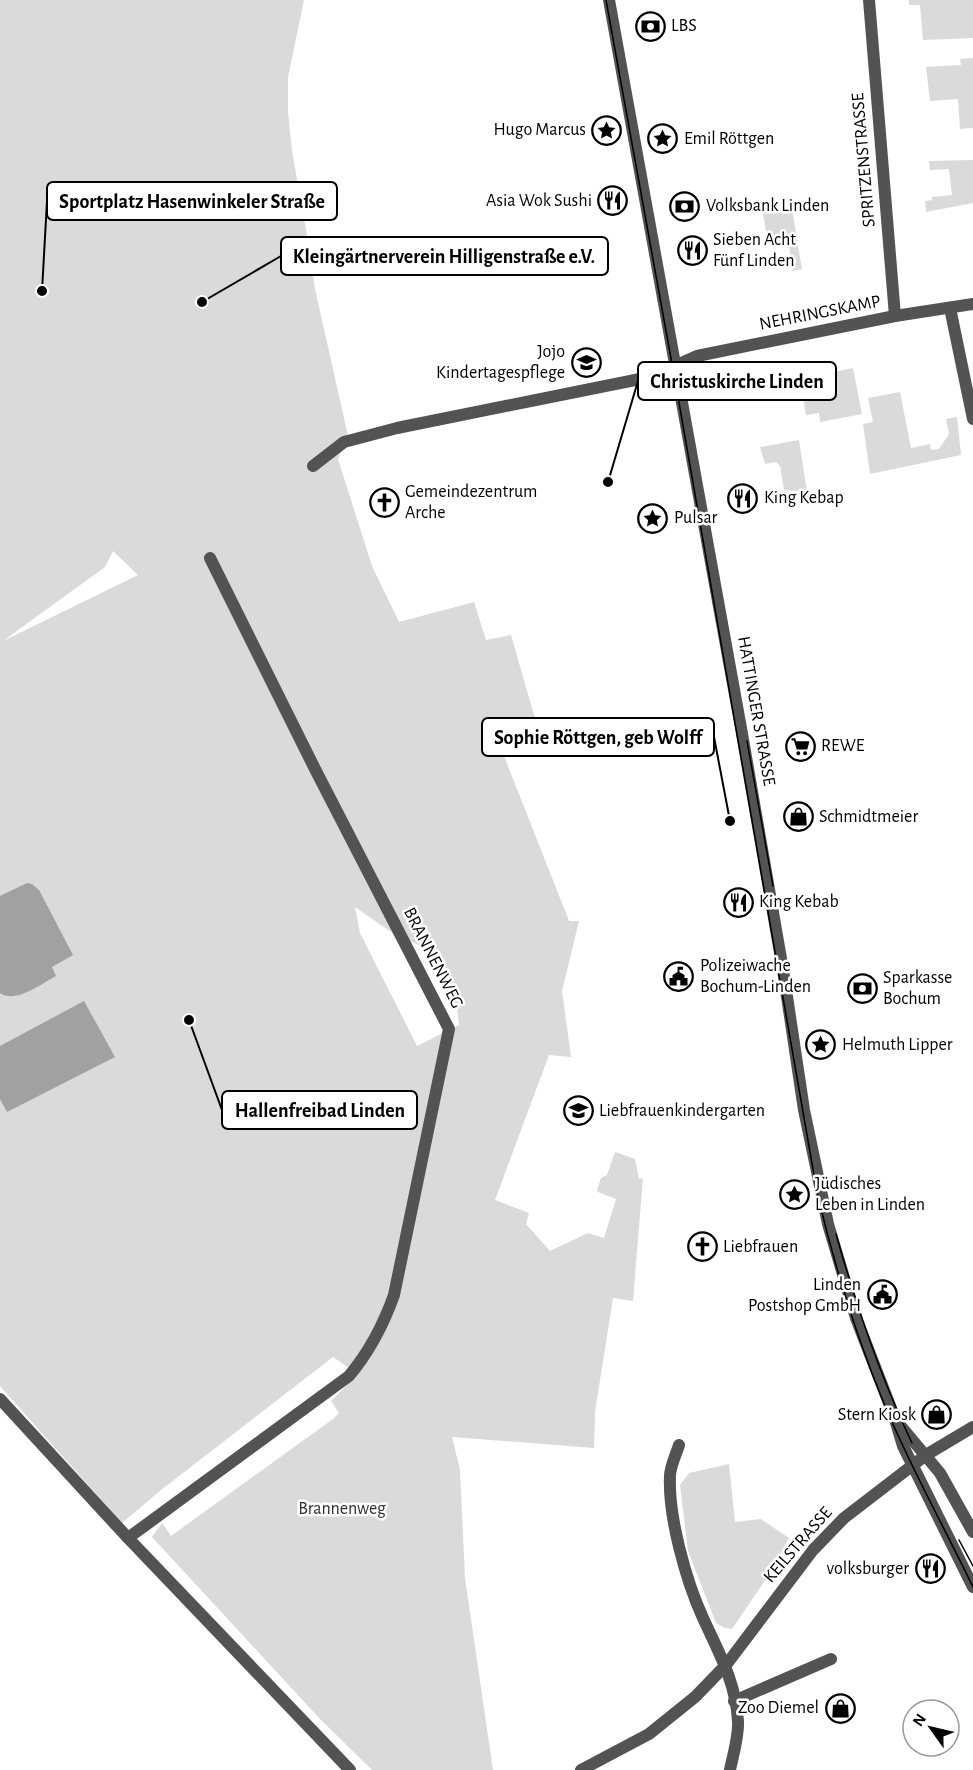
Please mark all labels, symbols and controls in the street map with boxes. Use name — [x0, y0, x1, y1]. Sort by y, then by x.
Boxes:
bank icon: LBS — [634, 10, 666, 42]
place label: LBS — [671, 17, 697, 35]
street label: SPRITZENSTRASSE — [849, 92, 879, 228]
place icon: Hugo Marcus — [591, 114, 623, 146]
place label: Hugo Marcus — [493, 121, 586, 139]
place icon: Emil Röttgen — [647, 123, 679, 155]
place label: Emil Röttgen — [684, 130, 774, 148]
callout: Sportplatz Hasenwinkeler Straße — [47, 182, 337, 220]
restaurant icon: Asia Wok Sushi — [597, 185, 629, 217]
bank icon: Volksbank Linden — [669, 190, 701, 222]
text: Sportplatz Hasenwinkeler Straße — [59, 192, 325, 212]
place label: Asia Wok Sushi — [486, 192, 592, 210]
place label: Volksbank Linden — [706, 197, 829, 215]
place label: Sieben Acht Fünf Linden — [713, 231, 796, 270]
restaurant icon: Sieben Acht Fünf Linden — [676, 234, 708, 266]
callout: Kleingärtnerverein Hilligenstraße e.V. — [281, 237, 608, 275]
text: Kleingärtnerverein Hilligenstraße e.V. — [293, 247, 595, 267]
street label: NEHRINGSKAMP — [758, 292, 882, 334]
place label: Jojo Kindertagespflege — [436, 343, 565, 382]
school or university icon: Jojo Kindertagespflege — [570, 346, 602, 378]
callout: Christuskirche Linden — [638, 362, 836, 400]
text: Christuskirche Linden — [650, 372, 824, 392]
restaurant icon: King Kebap — [727, 482, 759, 514]
place label: Gemeindezentrum Arche — [405, 483, 537, 522]
church icon: Gemeindezentrum Arche — [368, 486, 400, 518]
place label: King Kebap — [764, 489, 844, 507]
place icon: Pulsar — [637, 502, 669, 534]
place label: Pulsar — [674, 509, 718, 527]
street label: HATTINGER STRASSE — [734, 635, 778, 788]
callout: Sophie Röttgen, geb Wolff — [482, 718, 714, 756]
text: Sophie Röttgen, geb Wolff — [494, 728, 703, 748]
supermarket icon: REWE — [784, 730, 816, 762]
place label: REWE — [821, 737, 865, 755]
shop icon: Schmidtmeier — [782, 801, 814, 833]
place label: Schmidtmeier — [819, 808, 918, 826]
restaurant icon: King Kebab — [722, 886, 754, 918]
place label: King Kebab — [759, 893, 839, 911]
street label: BRANNENWEG — [400, 905, 466, 1011]
place label: Polizeiwache Bochum-Linden — [700, 957, 811, 996]
public building icon: Polizeiwache Bochum-Linden — [663, 960, 695, 992]
place label: Sparkasse Bochum — [883, 969, 952, 1008]
bank icon: Sparkasse Bochum — [846, 972, 878, 1004]
place icon: Helmuth Lipper — [805, 1029, 837, 1061]
place label: Helmuth Lipper — [842, 1036, 953, 1054]
callout: Hallenfreibad Linden — [222, 1091, 417, 1129]
school or university icon: Liebfrauenkindergarten — [562, 1095, 594, 1127]
text: Hallenfreibad Linden — [235, 1101, 405, 1121]
place label: Liebfrauenkindergarten — [599, 1102, 765, 1120]
place label: Jüdisches Leben in Linden — [815, 1175, 925, 1214]
place icon: Jüdisches Leben in Linden — [778, 1178, 810, 1210]
church icon: Liebfrauen — [686, 1231, 718, 1263]
place label: Liebfrauen — [723, 1238, 798, 1256]
place label: Linden Postshop GmbH — [748, 1276, 861, 1315]
public building icon: Linden Postshop GmbH — [866, 1279, 898, 1311]
shop icon: Stern Kiosk — [921, 1399, 953, 1431]
place label: Stern Kiosk — [838, 1406, 917, 1424]
park label: Brannenweg — [298, 1500, 386, 1518]
street label: KEILSTRASSE — [760, 1503, 836, 1586]
restaurant icon: volksburger — [914, 1553, 946, 1585]
place label: volksburger — [827, 1560, 909, 1578]
shop icon: Zoo Diemel — [824, 1692, 856, 1724]
north arrow — [901, 1698, 961, 1758]
place label: Zoo Diemel — [738, 1699, 819, 1717]
text: N — [910, 1711, 929, 1729]

